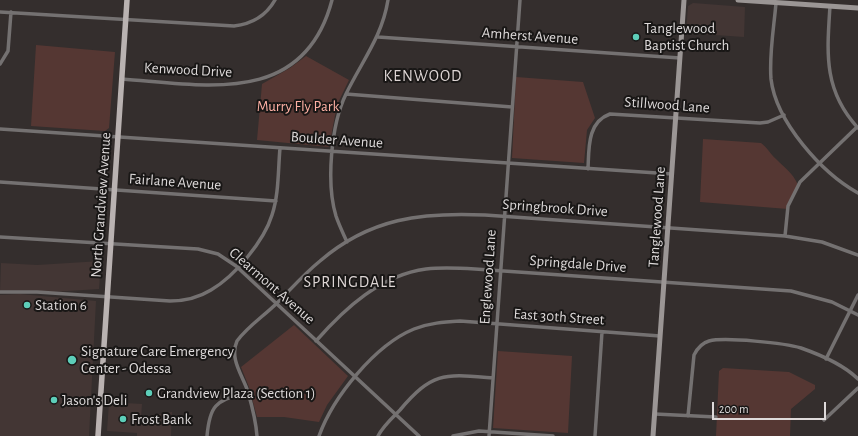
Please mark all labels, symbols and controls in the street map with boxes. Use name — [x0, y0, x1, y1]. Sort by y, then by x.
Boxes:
place label: Tanglewood Baptist Church — [644, 19, 729, 54]
street label: Amherst Avenue — [481, 24, 579, 48]
marker: Tanglewood Baptist Church — [631, 32, 641, 42]
street label: Kenwood Drive — [143, 59, 233, 81]
district label: KENWOOD — [384, 66, 462, 86]
street label: Stillwood Lane — [624, 93, 710, 117]
park label: Murry Fly Park — [257, 97, 339, 115]
street label: Boulder Avenue — [290, 128, 384, 152]
street label: North Grandview Avenue — [87, 132, 115, 278]
street label: Tanglewood Lane — [644, 166, 670, 268]
street label: Fairlane Avenue — [128, 170, 222, 194]
street label: Springbrook Drive — [502, 195, 608, 221]
street label: Englewood Lane — [476, 229, 500, 325]
street label: Clearmont Avenue — [225, 244, 319, 328]
street label: Springdale Drive — [529, 252, 627, 276]
district label: SPRINGDALE — [303, 272, 397, 292]
place label: Station 6 — [35, 296, 87, 314]
marker: Station 6 — [22, 300, 32, 310]
street label: East 30th Street — [513, 305, 605, 329]
place label: Signature Care Emergency Center - Odessa — [81, 342, 234, 377]
marker: Signature Care Emergency Center - Odessa — [66, 354, 78, 366]
place label: Grandview Plaza (Section 1) — [157, 384, 316, 402]
marker: Grandview Plaza (Section 1) — [144, 388, 154, 398]
place label: Jason's Deli — [62, 391, 127, 409]
scale bar — [714, 394, 828, 420]
marker: Jason's Deli — [49, 395, 59, 405]
text: 200 m — [719, 403, 749, 415]
place label: Frost Bank — [131, 410, 191, 428]
marker: Frost Bank — [118, 414, 128, 424]

